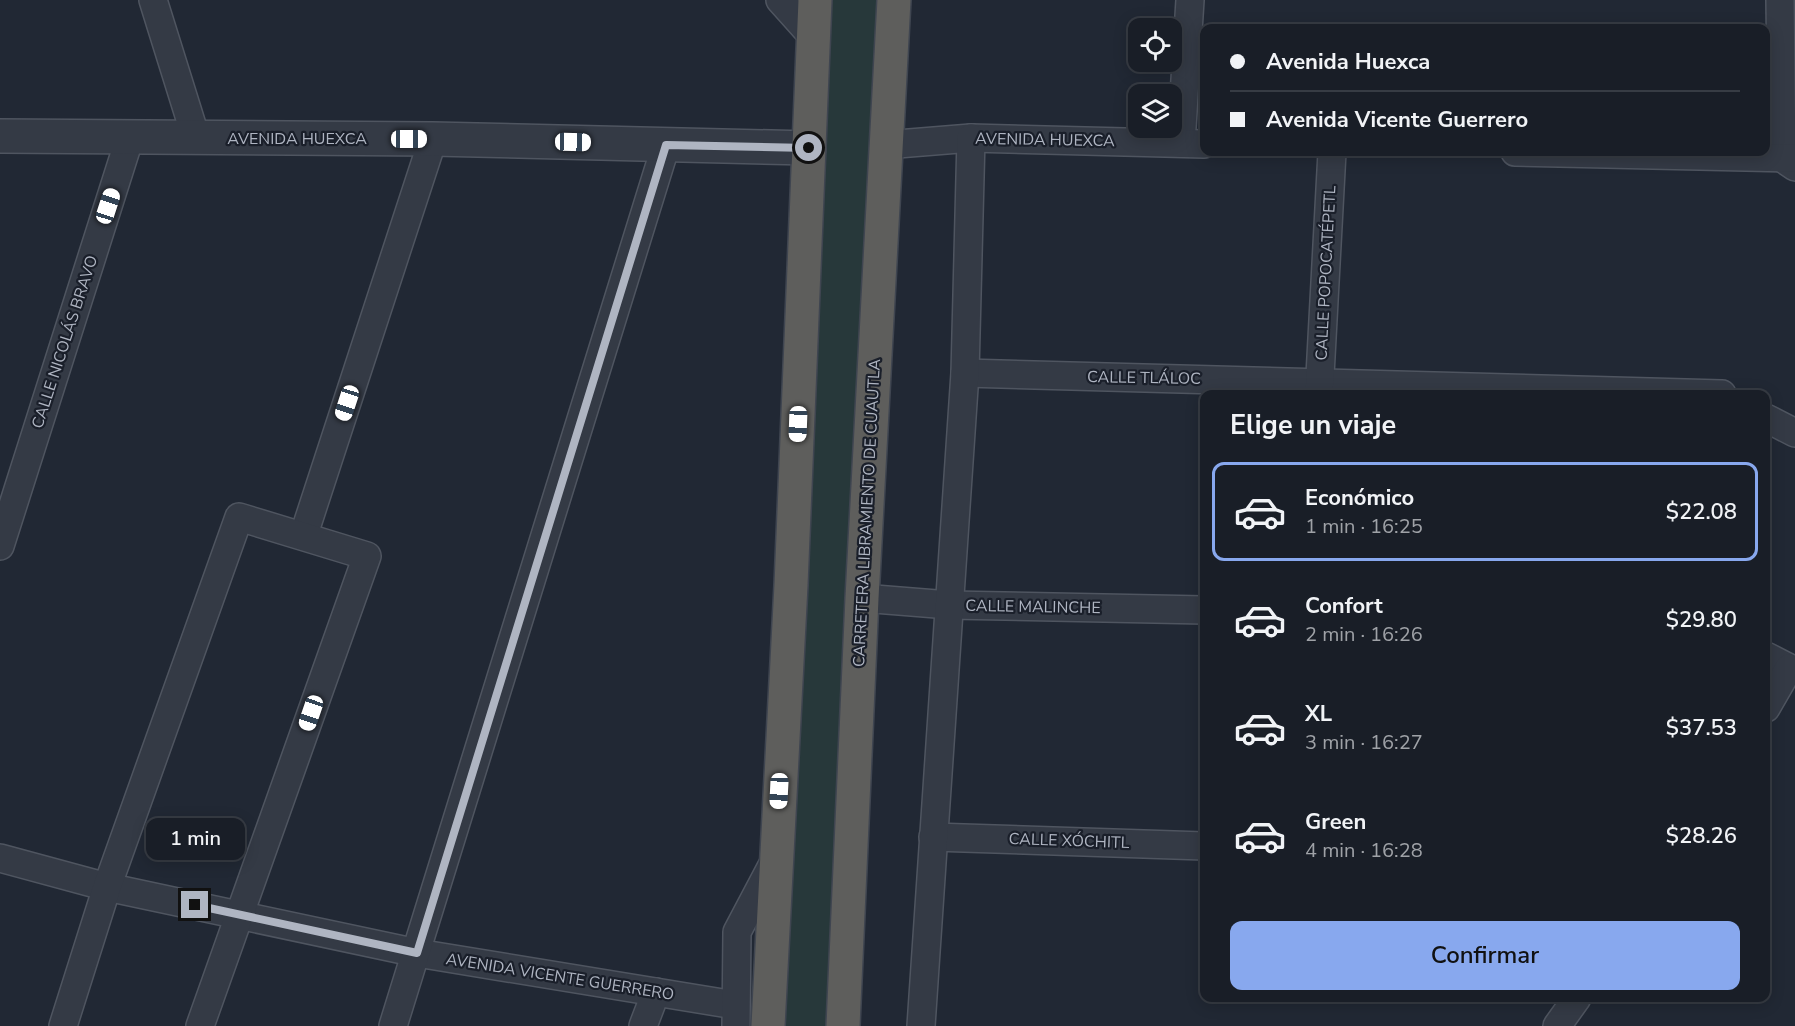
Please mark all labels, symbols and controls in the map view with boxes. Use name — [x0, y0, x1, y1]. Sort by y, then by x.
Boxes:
map controls — [1128, 18, 1182, 138]
button: locate — [1128, 18, 1182, 72]
text: Avenida Huexca — [1266, 47, 1430, 77]
button: layers — [1128, 84, 1182, 138]
text: Avenida Vicente Guerrero — [1266, 105, 1528, 135]
street label: AVENIDA HUEXCA — [227, 128, 367, 150]
street label: AVENIDA HUEXCA — [975, 128, 1115, 152]
car — [391, 130, 427, 148]
car — [555, 133, 591, 151]
route start — [795, 134, 822, 161]
street label: CALLE POPOCATÉPETL — [1310, 185, 1342, 361]
car — [94, 186, 122, 226]
street label: CALLE NICOLÁS BRAVO — [27, 253, 103, 431]
street label: CARRETERA LIBRAMIENTO DE CUAUTLA — [848, 358, 886, 668]
street label: CALLE TLÁLOC — [1087, 366, 1201, 390]
car — [333, 383, 361, 423]
car — [788, 406, 808, 442]
text: Elige un viaje — [1230, 407, 1396, 444]
text: Económico — [1305, 483, 1414, 513]
icon: car — [1233, 485, 1287, 539]
text: $22.08 — [1666, 497, 1737, 527]
text: 1 min · 16:25 — [1305, 513, 1423, 540]
text: Confort — [1305, 591, 1383, 621]
icon: car — [1233, 593, 1287, 647]
street label: CALLE MALINCHE — [965, 595, 1101, 619]
text: $29.80 — [1666, 605, 1737, 635]
text: 2 min · 16:26 — [1305, 621, 1423, 648]
car — [297, 693, 325, 733]
text: XL — [1305, 699, 1332, 729]
icon: car — [1233, 701, 1287, 755]
text: $37.53 — [1666, 713, 1737, 743]
text: 3 min · 16:27 — [1305, 729, 1423, 756]
car — [769, 773, 789, 809]
text: Green — [1305, 807, 1366, 837]
icon: car — [1233, 809, 1287, 863]
callout: 1 min — [146, 818, 244, 860]
text: $28.26 — [1666, 821, 1737, 851]
text: 1 min — [170, 825, 221, 852]
street label: CALLE XÓCHITL — [1008, 828, 1130, 854]
text: 4 min · 16:28 — [1305, 837, 1423, 864]
route end — [181, 891, 208, 918]
button: Confirmar — [1230, 921, 1740, 990]
street label: AVENIDA VICENTE GUERRERO — [444, 948, 676, 1006]

